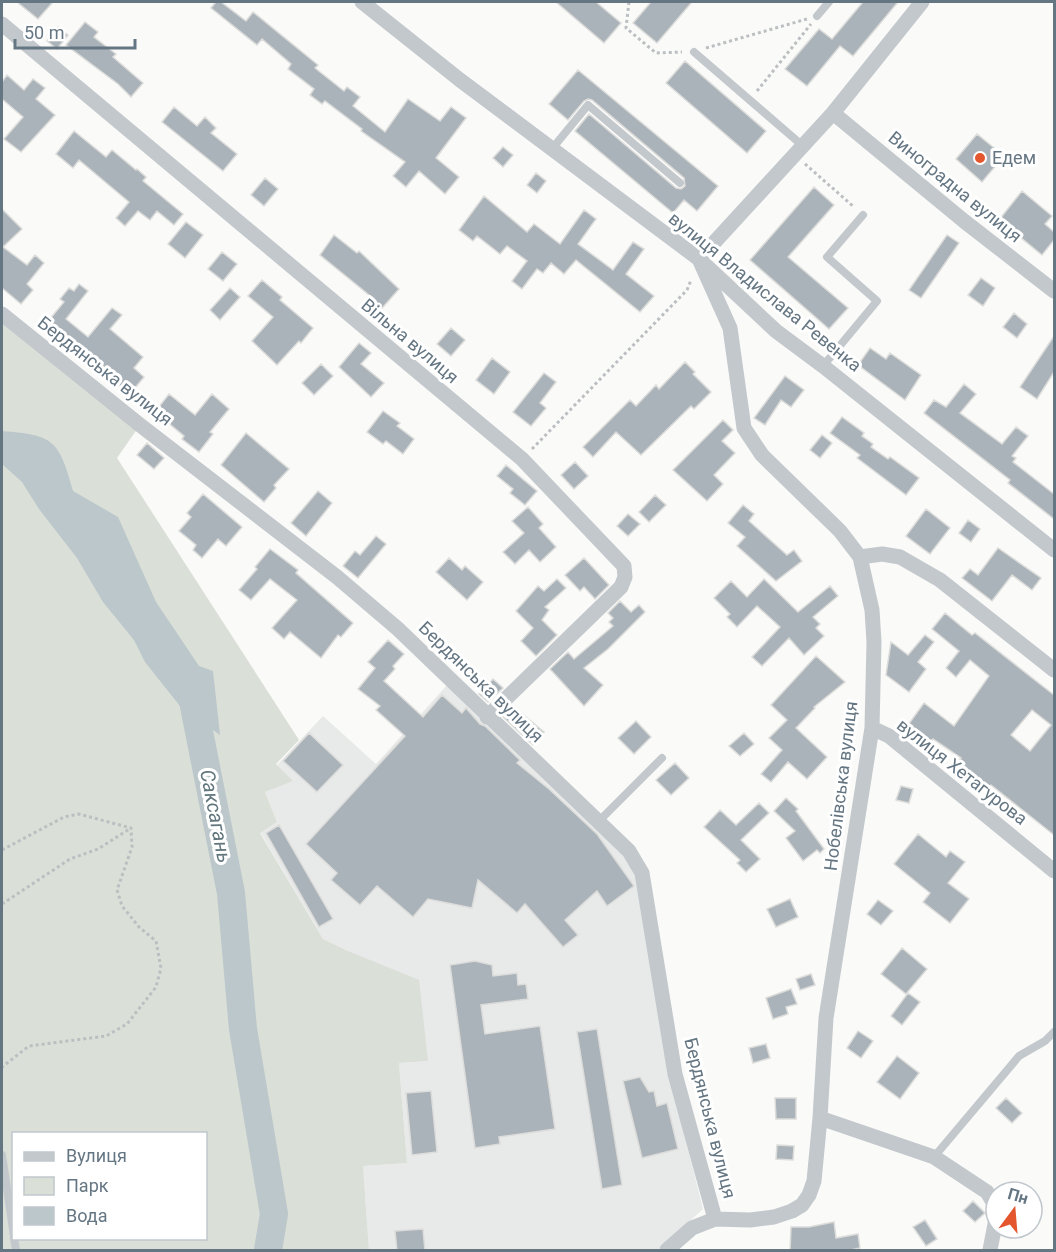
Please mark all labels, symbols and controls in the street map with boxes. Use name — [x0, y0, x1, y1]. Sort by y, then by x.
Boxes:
scale bar — [15, 12, 135, 50]
text: 50 m — [24, 22, 64, 43]
street label: Виноградна вулиця — [885, 127, 1026, 247]
place label: Едем — [992, 147, 1036, 168]
marker: Едем — [973, 151, 987, 165]
street label: вулиця Владислава Ревенка — [665, 207, 866, 376]
street label: Вільна вулиця — [358, 294, 463, 387]
street label: Бердянська вулиця — [34, 312, 177, 430]
street label: Бердянська вулиця — [415, 617, 548, 746]
street label: Нобелівська вулиця — [820, 700, 861, 872]
street label: вулиця Хетагурова — [893, 714, 1032, 829]
water label: Саксагань — [195, 767, 237, 865]
street label: Бердянська вулиця — [680, 1035, 741, 1200]
legend — [12, 1132, 207, 1240]
text: Вулиця — [66, 1145, 127, 1166]
text: Парк — [66, 1175, 109, 1196]
north arrow — [984, 1180, 1044, 1240]
text: Пн — [1006, 1184, 1030, 1208]
text: Вода — [66, 1205, 108, 1226]

